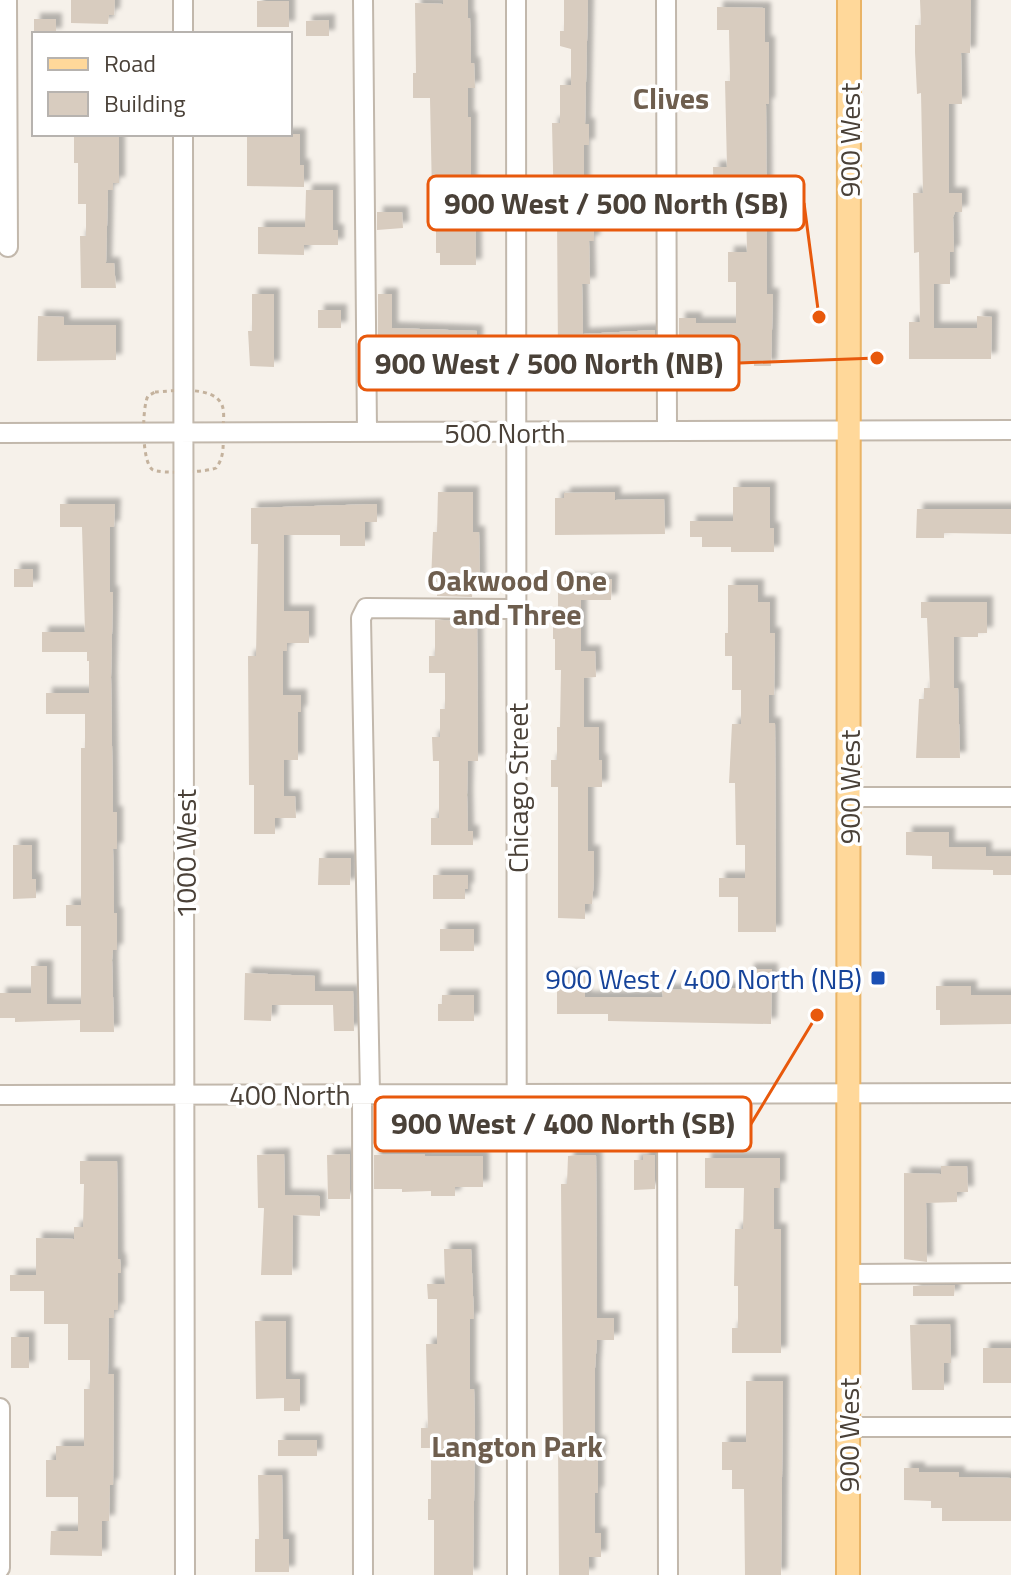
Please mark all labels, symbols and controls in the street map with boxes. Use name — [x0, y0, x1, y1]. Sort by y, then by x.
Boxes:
legend — [32, 32, 292, 136]
text: Road — [104, 45, 156, 81]
district label: Clives — [633, 75, 709, 121]
street label: 900 West — [828, 83, 871, 197]
text: Building — [104, 85, 186, 121]
callout: 900 West / 500 North (SB) — [428, 176, 804, 230]
text: 900 West / 500 North (SB) — [444, 180, 788, 226]
callout: 900 West / 500 North (NB) — [359, 336, 739, 390]
text: 900 West / 500 North (NB) — [375, 340, 723, 386]
street label: 500 North — [444, 411, 566, 454]
district label: Oakwood One and Three — [427, 557, 607, 637]
street label: Chicago Street — [496, 703, 539, 873]
street label: 900 West — [828, 730, 871, 844]
street label: 1000 West — [164, 789, 207, 919]
place label: 900 West / 400 North (NB) — [545, 957, 862, 1000]
marker: 900 West / 400 North (NB) — [869, 969, 887, 987]
street label: 400 North — [229, 1073, 351, 1116]
callout: 900 West / 400 North (SB) — [375, 1097, 751, 1151]
text: 900 West / 400 North (SB) — [391, 1100, 735, 1146]
street label: 900 West — [827, 1378, 870, 1492]
district label: Langton Park — [431, 1423, 603, 1469]

